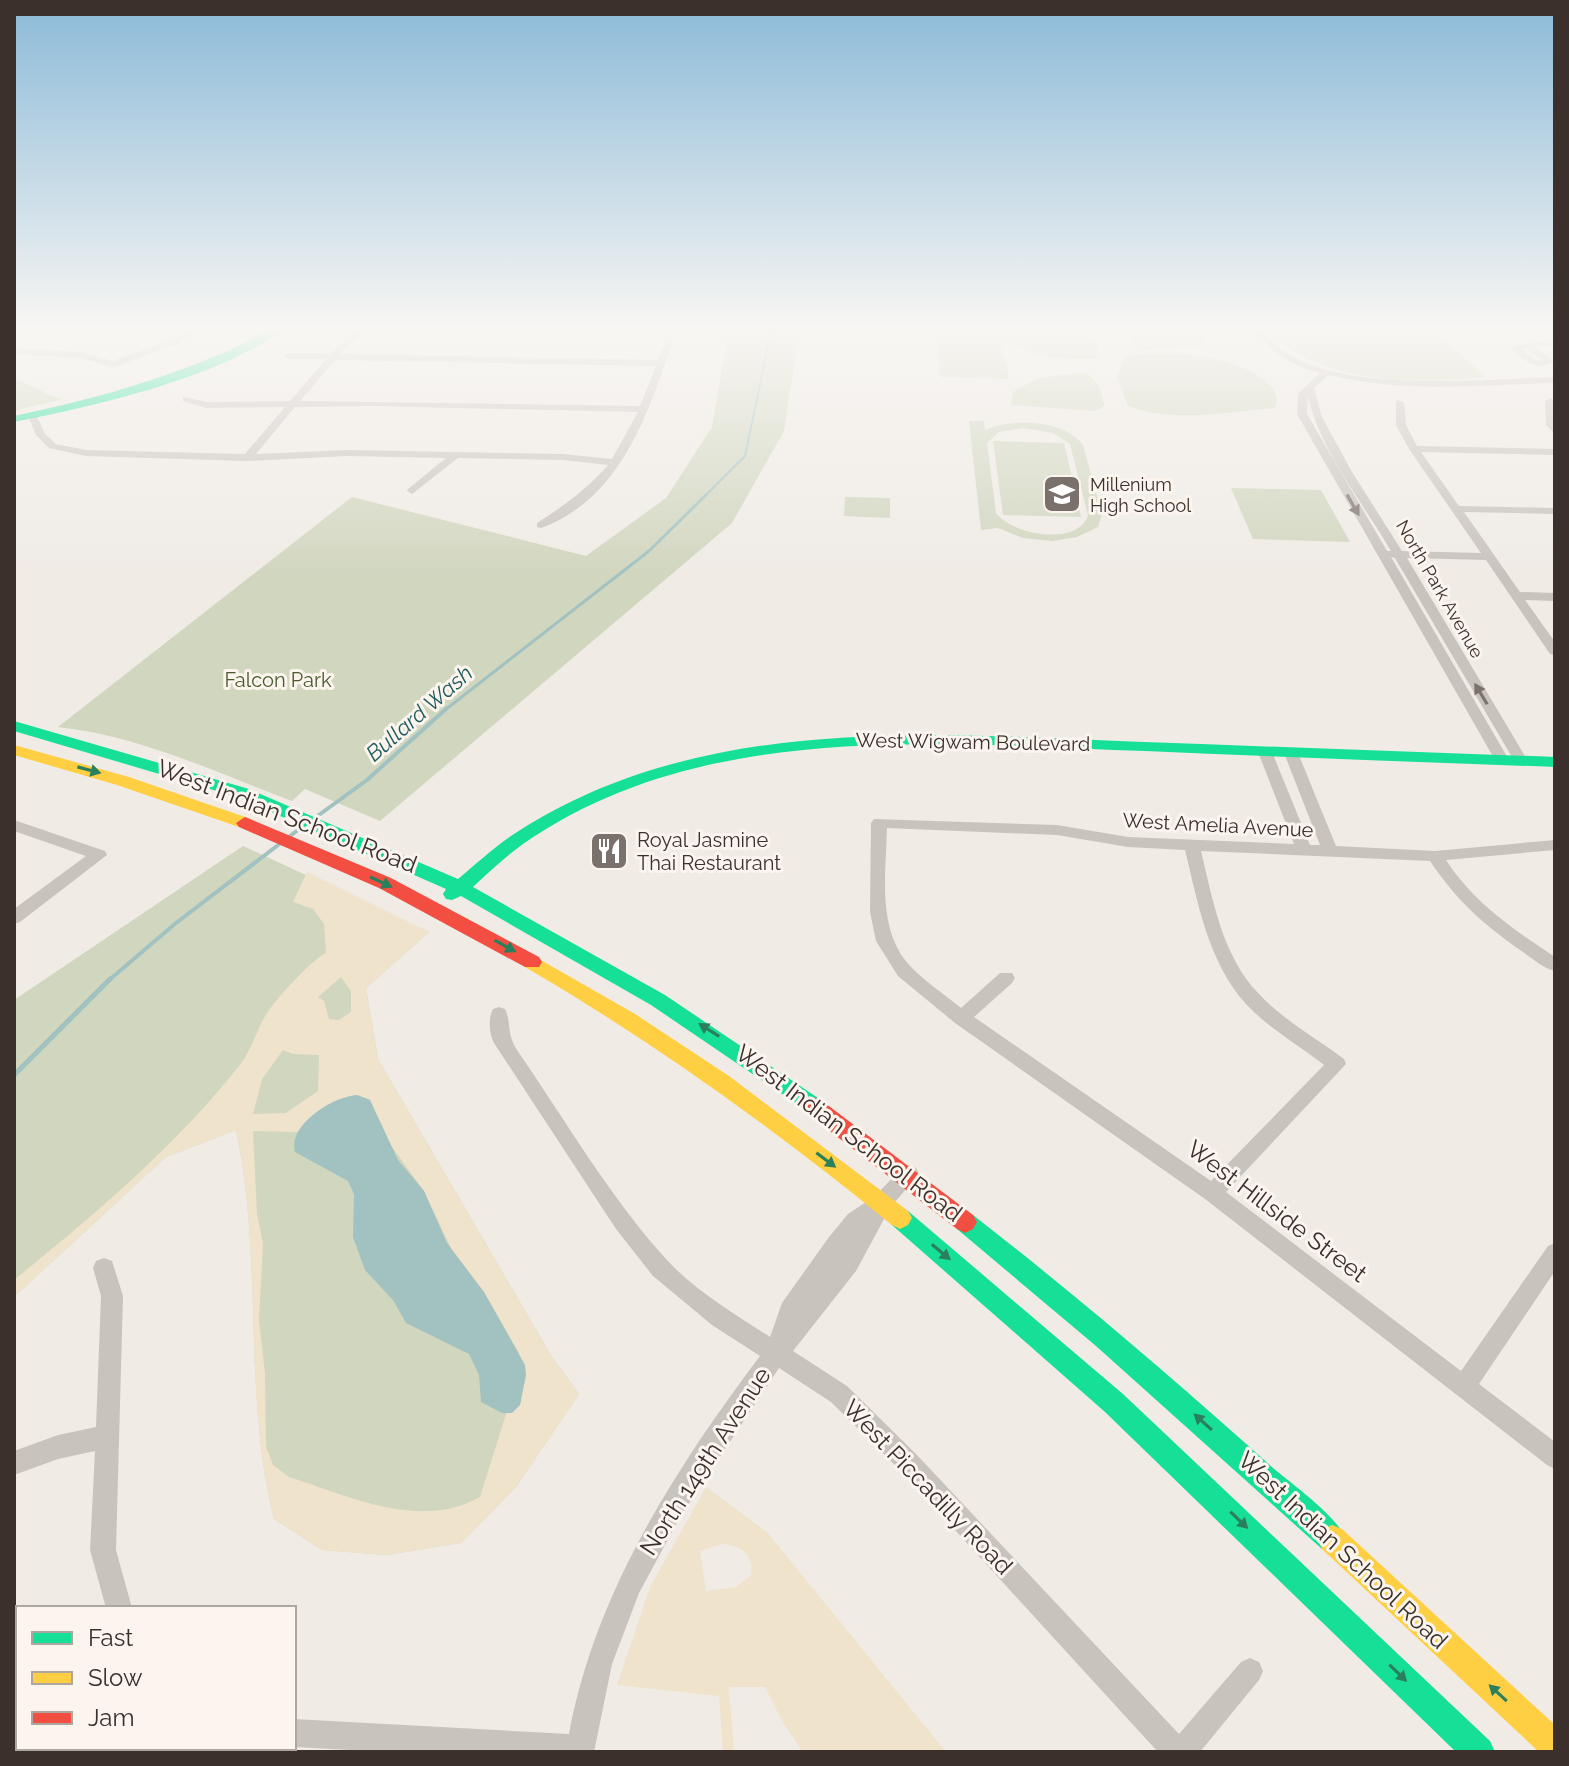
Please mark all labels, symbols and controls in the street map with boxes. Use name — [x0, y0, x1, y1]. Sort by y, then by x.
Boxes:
school or university icon: Millenium High School — [1041, 473, 1083, 515]
place label: Millenium High School — [1090, 474, 1191, 516]
one-way arrow — [1346, 494, 1360, 517]
street label: North Park Avenue — [1392, 516, 1488, 662]
water label: Bullard Wash — [360, 660, 478, 766]
park label: Falcon Park — [224, 668, 332, 692]
one-way arrow — [1474, 683, 1488, 705]
street label: West Wigwam Boulevard — [856, 728, 1090, 756]
street label: West Indian School Road — [153, 753, 421, 879]
one-way arrow — [77, 764, 102, 776]
street label: West Amelia Avenue — [1122, 808, 1314, 842]
place label: Royal Jasmine Thai Restaurant — [637, 828, 781, 875]
restaurant icon: Royal Jasmine Thai Restaurant — [588, 830, 630, 872]
one-way arrow — [369, 875, 392, 889]
one-way arrow — [494, 939, 516, 953]
one-way arrow — [698, 1024, 720, 1038]
street label: West Indian School Road — [730, 1038, 968, 1228]
street label: West Hillside Street — [1181, 1134, 1373, 1288]
one-way arrow — [816, 1151, 837, 1167]
one-way arrow — [932, 1243, 951, 1261]
street label: North 149th Avenue — [633, 1362, 777, 1560]
street label: West Piccadilly Road — [837, 1394, 1019, 1580]
one-way arrow — [1194, 1413, 1213, 1431]
street label: West Indian School Road — [1232, 1445, 1454, 1655]
one-way arrow — [1229, 1510, 1248, 1528]
legend — [16, 1606, 296, 1750]
text: Fast — [88, 1623, 133, 1652]
text: Slow — [88, 1663, 143, 1692]
one-way arrow — [1388, 1664, 1407, 1682]
one-way arrow — [1488, 1684, 1507, 1702]
text: Jam — [88, 1703, 134, 1732]

